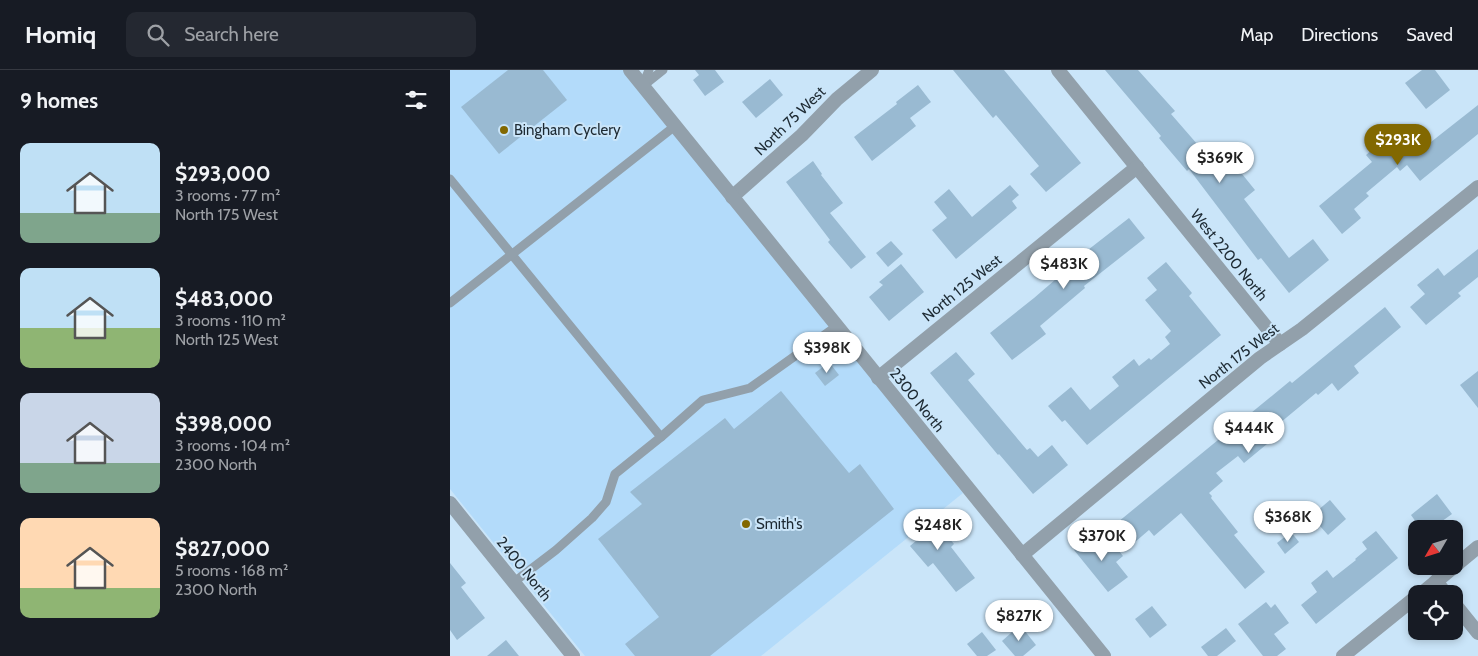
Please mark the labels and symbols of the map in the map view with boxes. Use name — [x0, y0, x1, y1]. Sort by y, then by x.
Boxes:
street label: North 75 West — [751, 83, 829, 159]
place label: Bingham Cyclery — [514, 121, 621, 139]
marker: Bingham Cyclery — [498, 124, 510, 136]
pin: $293K — [1363, 124, 1433, 166]
pin: $369K — [1185, 142, 1255, 184]
street label: West 2200 North — [1187, 206, 1271, 304]
pin: $483K — [1029, 248, 1099, 290]
street label: North 125 West — [919, 251, 1005, 325]
street label: North 175 West — [1195, 319, 1283, 393]
pin: $398K — [792, 332, 862, 374]
street label: 2300 North — [886, 364, 948, 436]
pin: $444K — [1214, 412, 1284, 454]
pin: $368K — [1253, 500, 1323, 543]
pin: $248K — [903, 508, 973, 551]
place label: Smith's — [756, 515, 803, 533]
marker: Smith's — [740, 518, 752, 530]
pin: $370K — [1067, 520, 1137, 562]
north arrow — [1408, 520, 1462, 575]
street label: 2400 North — [493, 533, 555, 605]
pin: $827K — [984, 600, 1054, 642]

